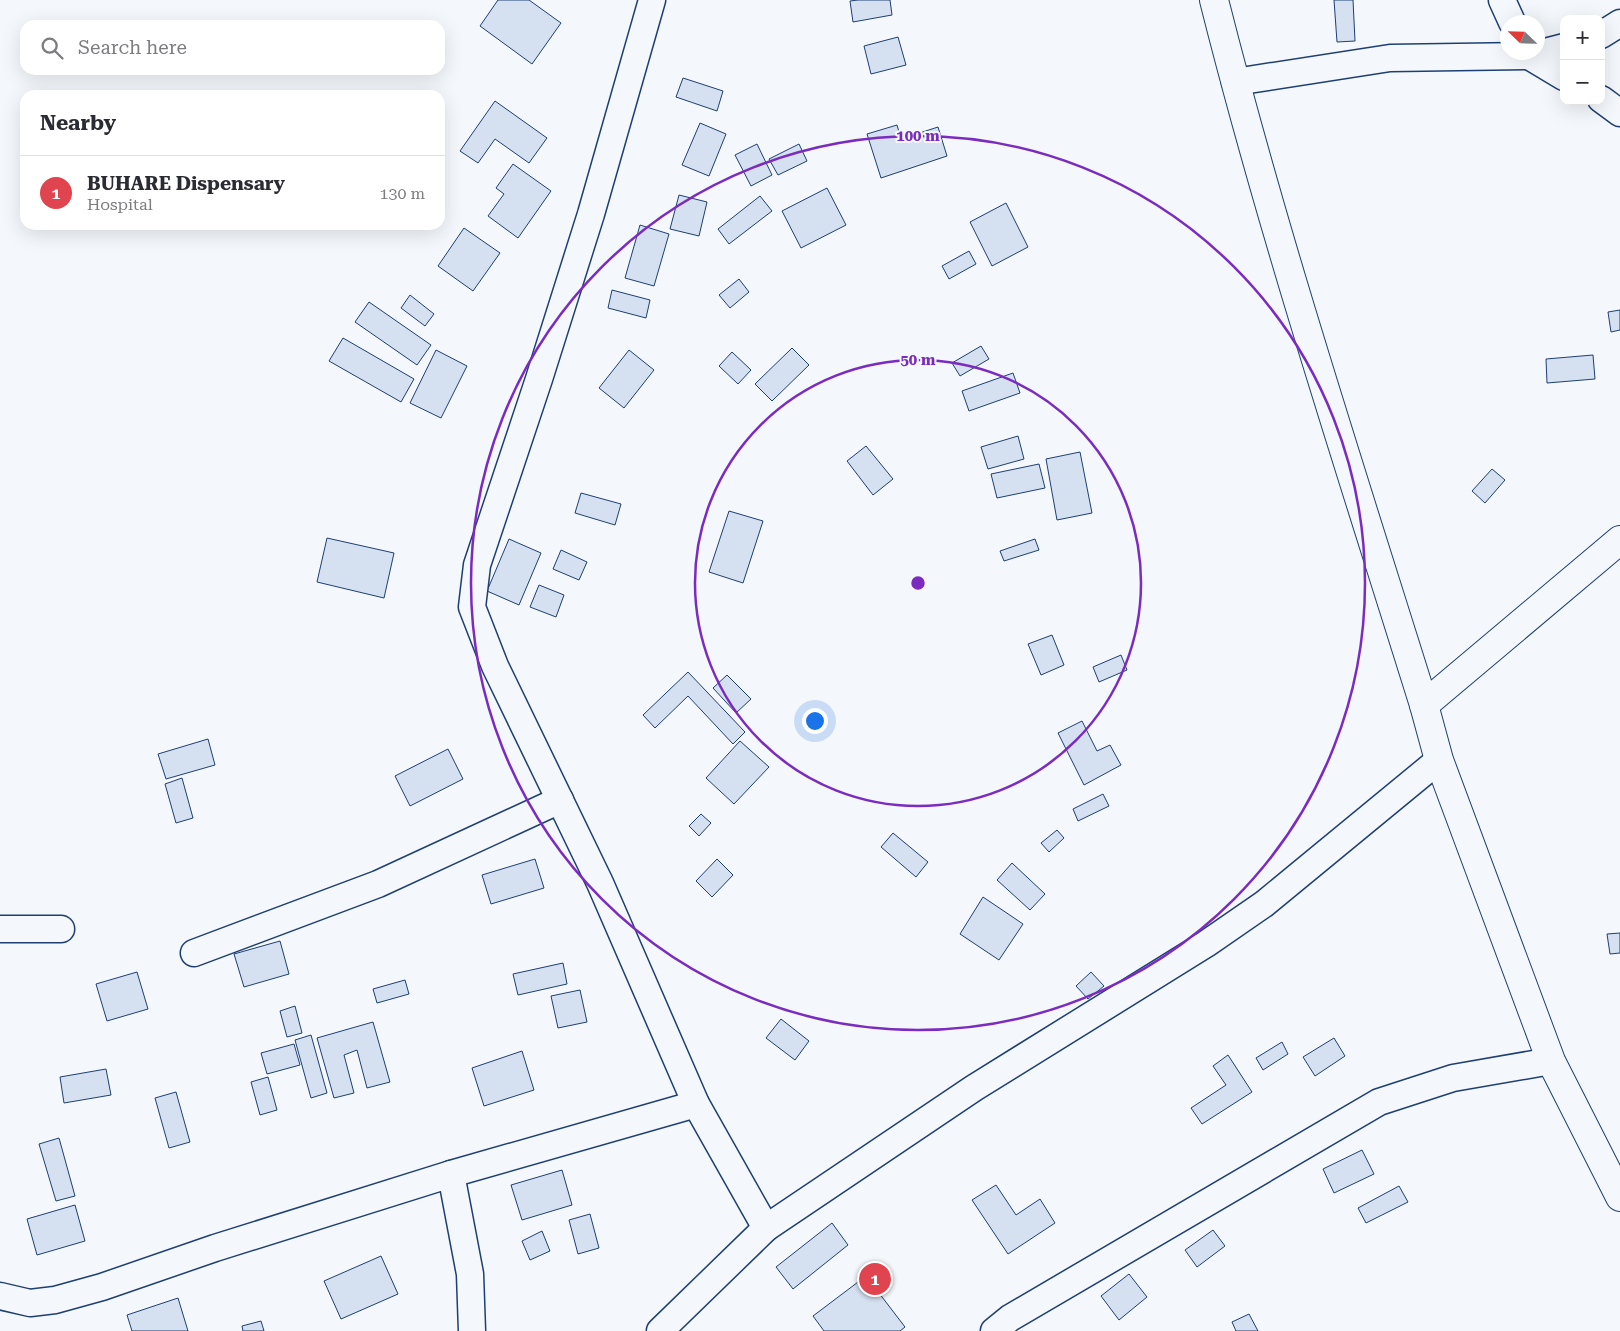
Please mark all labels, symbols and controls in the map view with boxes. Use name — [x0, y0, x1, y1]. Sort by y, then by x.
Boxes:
north arrow — [1500, 15, 1545, 60]
map controls — [1560, 15, 1605, 105]
button: + — [1560, 15, 1605, 60]
search box — [20, 20, 445, 75]
icon: search — [38, 34, 66, 62]
text: Search here — [78, 36, 187, 59]
button: − — [1560, 60, 1605, 105]
text: Nearby — [40, 111, 116, 135]
text: 100 m — [896, 127, 940, 145]
text: BUHARE Dispensary — [87, 172, 285, 195]
text: 1 — [52, 184, 60, 203]
text: 130 m — [379, 184, 425, 203]
text: Hospital — [87, 195, 153, 214]
text: 50 m — [900, 351, 936, 369]
centre of rings — [909, 574, 927, 592]
your location — [802, 708, 828, 734]
pin: 1 — [859, 1260, 891, 1298]

